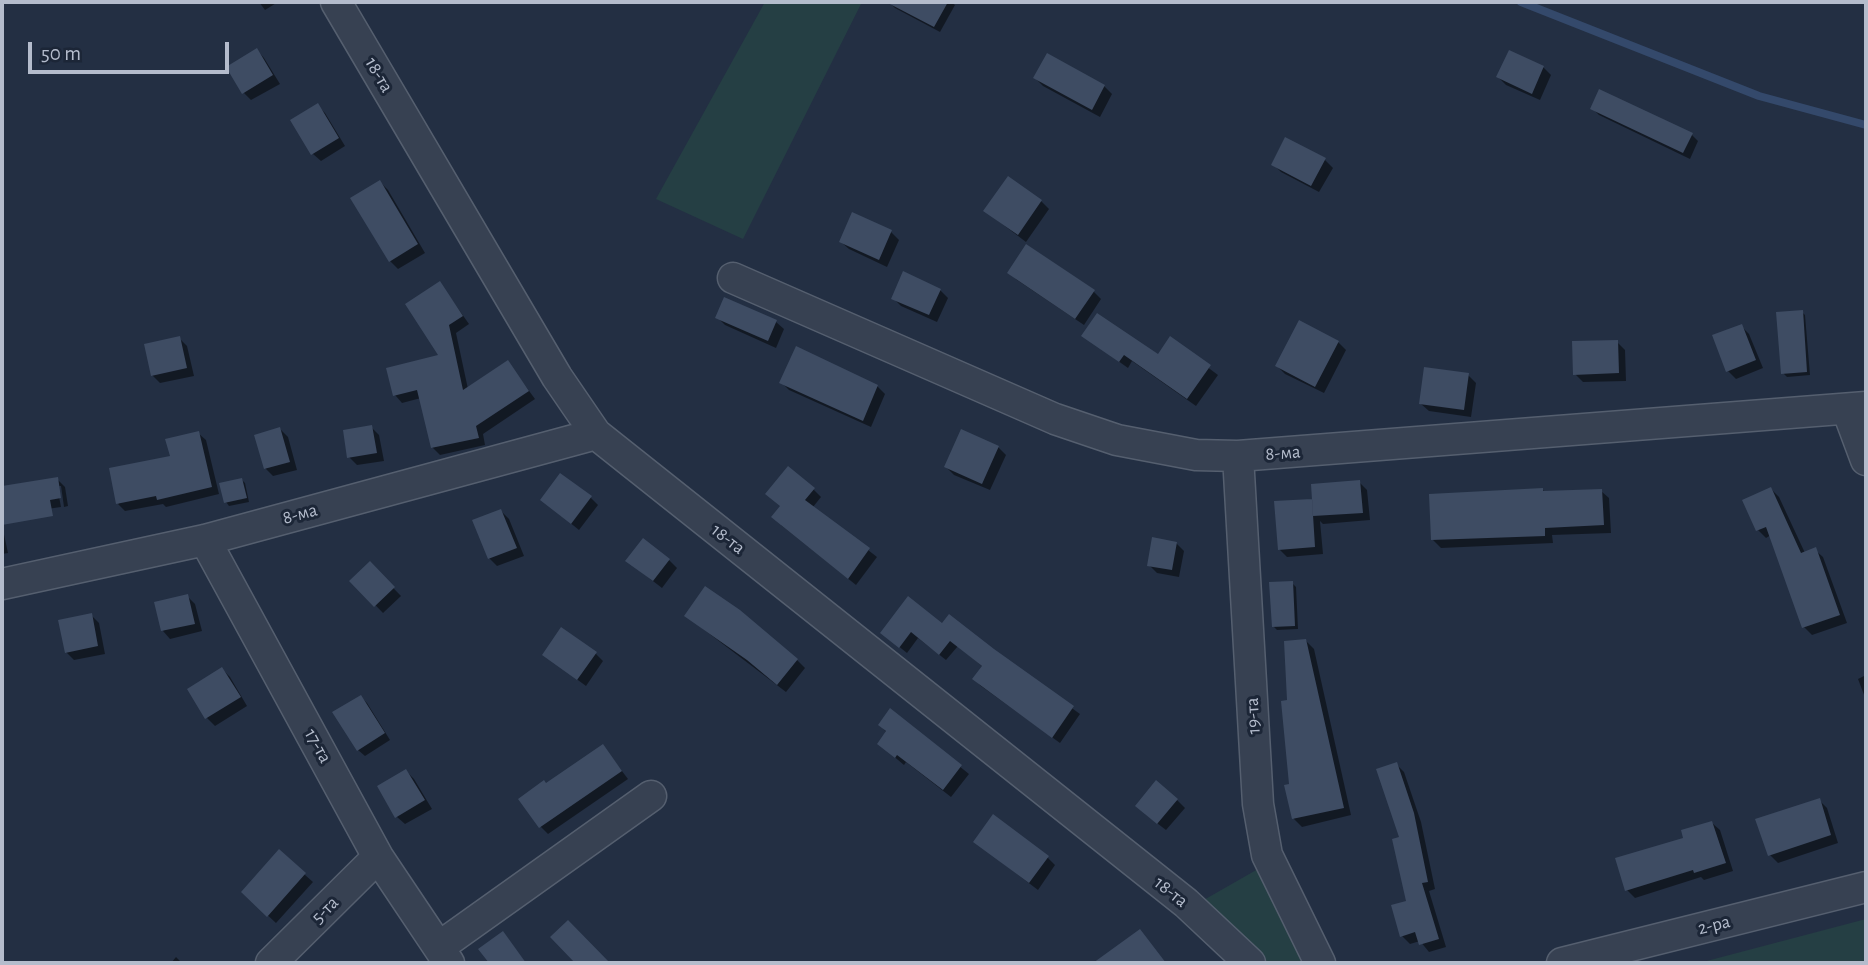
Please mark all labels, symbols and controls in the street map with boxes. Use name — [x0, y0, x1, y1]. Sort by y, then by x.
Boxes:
scale bar — [32, 28, 233, 72]
text: 50 m — [41, 43, 81, 64]
street label: 18-та — [360, 53, 398, 97]
street label: 8-ма — [1265, 440, 1301, 466]
street label: 8-ма — [280, 498, 320, 530]
street label: 18-та — [706, 519, 750, 559]
street label: 19-та — [1241, 697, 1265, 735]
street label: 17-та — [299, 725, 337, 767]
street label: 18-та — [1149, 872, 1193, 912]
street label: 5-та — [307, 892, 343, 928]
street label: 2-ра — [1695, 910, 1733, 940]

